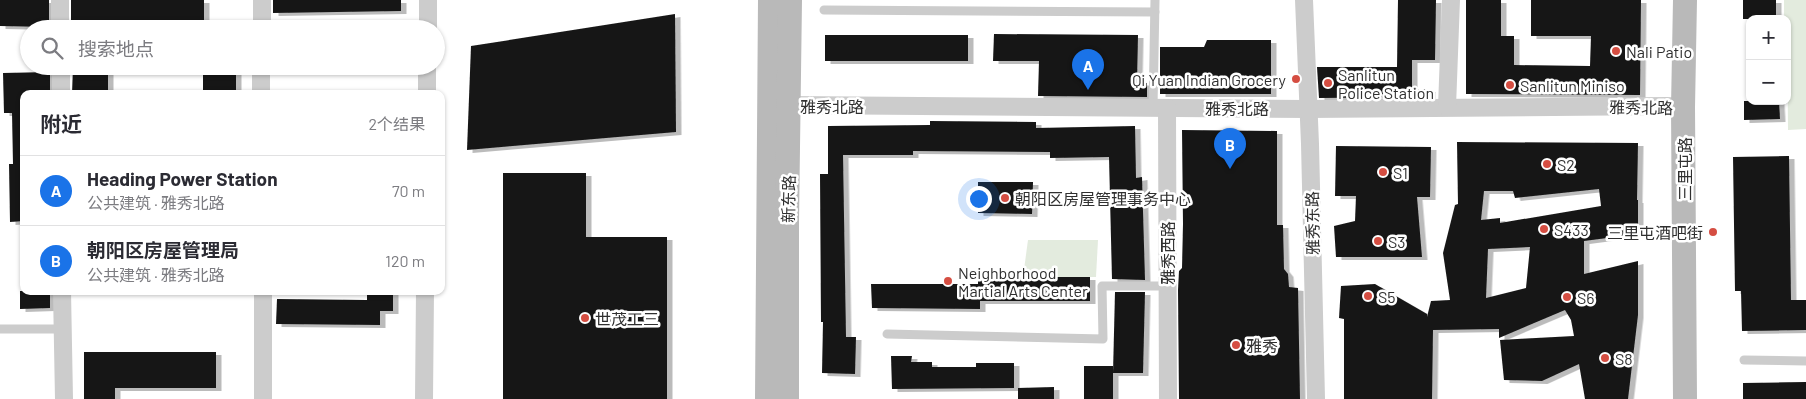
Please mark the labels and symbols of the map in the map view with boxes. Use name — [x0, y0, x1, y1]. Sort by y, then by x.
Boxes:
place label: Nali Patio — [1626, 42, 1692, 61]
marker: Nali Patio — [1610, 45, 1622, 57]
pin: A — [1072, 49, 1104, 90]
place label: Sanlitun Police Station — [1338, 65, 1434, 102]
place label: Qi Yuan Indian Grocery — [1132, 70, 1287, 89]
marker: Qi Yuan Indian Grocery — [1290, 73, 1302, 85]
place label: Sanlitun Miniso — [1520, 76, 1625, 95]
marker: Sanlitun Police Station — [1322, 77, 1334, 89]
marker: Sanlitun Miniso — [1504, 79, 1516, 91]
street label: 雅秀北路 — [800, 97, 864, 116]
street label: 雅秀北路 — [1609, 97, 1673, 117]
street label: 雅秀北路 — [1205, 99, 1269, 118]
pin: B — [1214, 128, 1246, 169]
street label: 三里屯路 — [1675, 137, 1694, 201]
place label: S2 — [1557, 155, 1575, 174]
marker: S2 — [1541, 158, 1553, 170]
place label: S1 — [1393, 163, 1408, 182]
marker: S1 — [1377, 166, 1389, 178]
street label: 新东路 — [778, 175, 798, 223]
your location — [966, 186, 992, 212]
place label: 朝阳区房屋管理事务中心 — [1015, 189, 1191, 208]
street label: 雅秀东路 — [1302, 191, 1322, 255]
marker: 朝阳区房屋管理事务中心 — [999, 192, 1011, 204]
place label: S433 — [1554, 220, 1589, 239]
street label: 雅秀西路 — [1158, 221, 1177, 285]
marker: S433 — [1538, 223, 1550, 235]
place label: 三里屯酒吧街 — [1607, 223, 1703, 242]
marker: 三里屯酒吧街 — [1707, 226, 1719, 238]
place label: S3 — [1388, 232, 1406, 251]
marker: S3 — [1372, 235, 1384, 247]
place label: Neighborhood Martial Arts Center — [958, 263, 1088, 300]
marker: Neighborhood Martial Arts Center — [942, 275, 954, 287]
place label: S5 — [1378, 287, 1396, 306]
place label: S6 — [1577, 288, 1595, 307]
marker: S5 — [1362, 290, 1374, 302]
marker: S6 — [1561, 291, 1573, 303]
place label: 世茂工三 — [595, 309, 659, 328]
marker: 世茂工三 — [579, 312, 591, 324]
place label: 雅秀 — [1246, 336, 1278, 355]
marker: 雅秀 — [1230, 339, 1242, 351]
place label: S8 — [1615, 349, 1633, 368]
marker: S8 — [1599, 352, 1611, 364]

